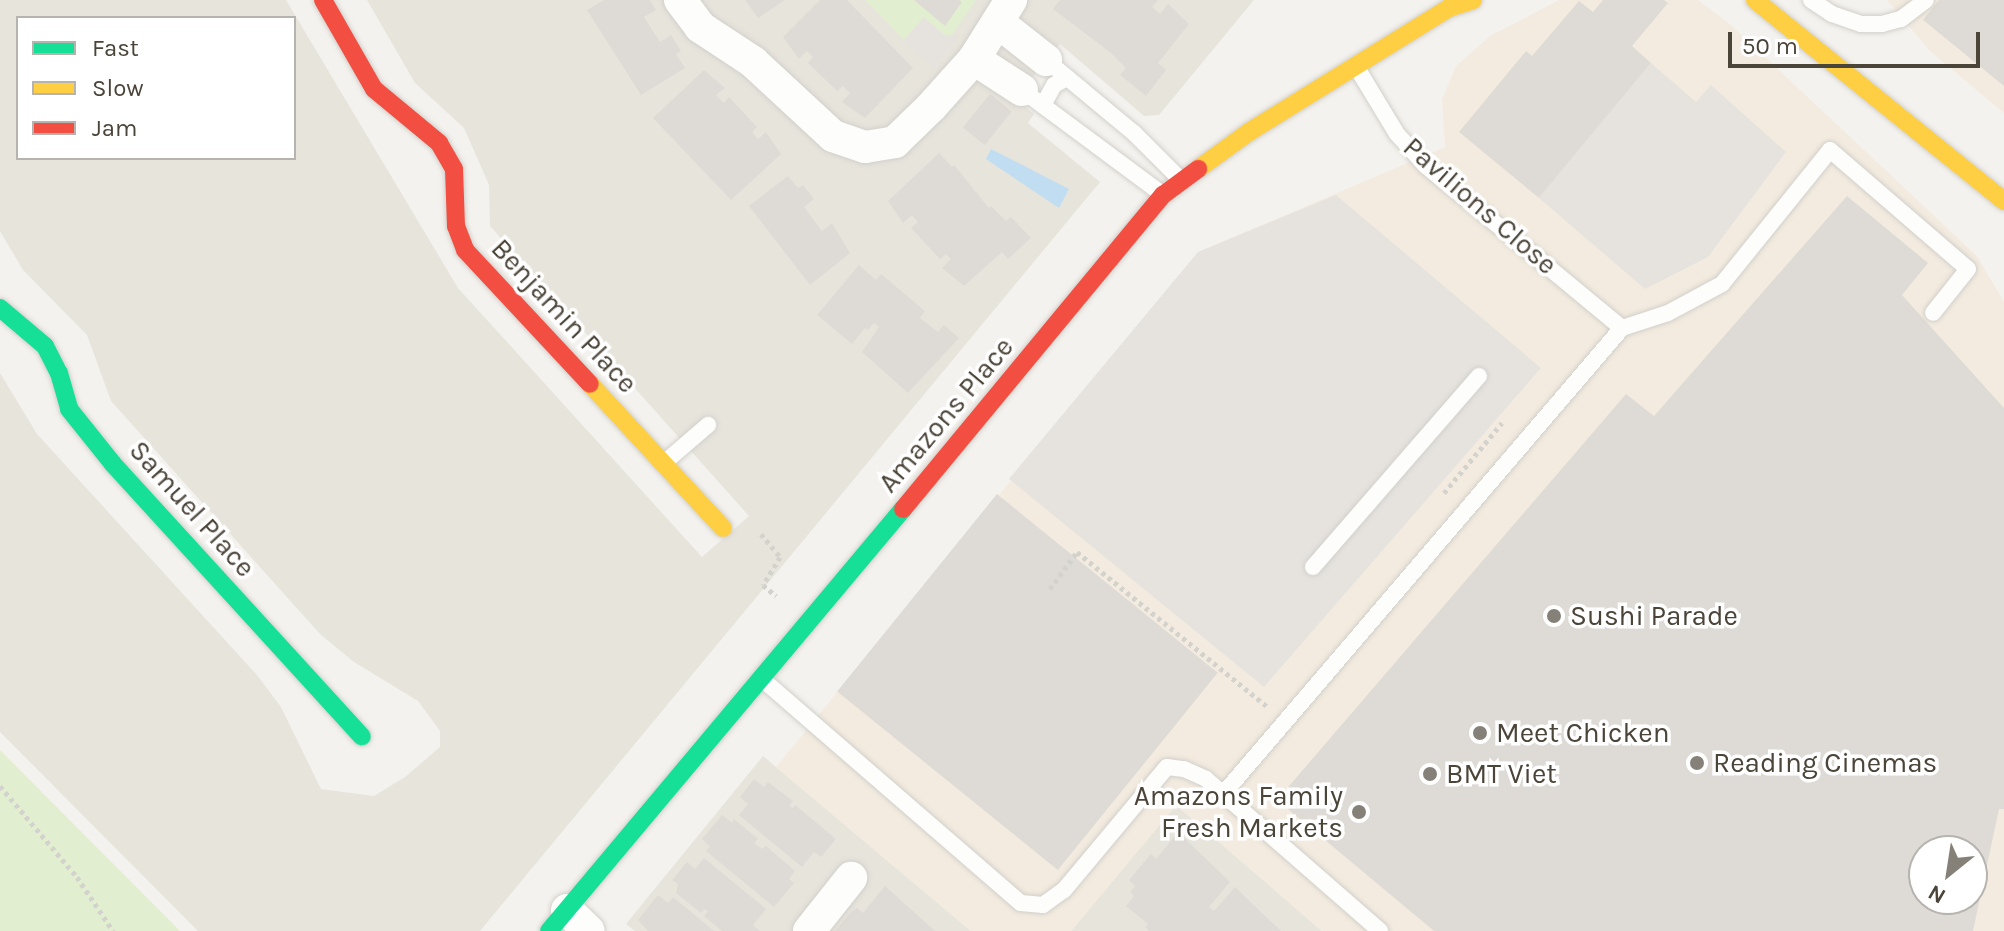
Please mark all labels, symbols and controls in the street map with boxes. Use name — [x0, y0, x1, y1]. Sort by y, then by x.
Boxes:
legend — [16, 16, 296, 160]
scale bar — [1732, 16, 1984, 66]
text: 50 m — [1742, 32, 1798, 60]
text: Fast — [92, 34, 139, 62]
text: Slow — [92, 74, 144, 102]
text: Jam — [92, 114, 137, 142]
street label: Pavilions Close — [1396, 130, 1564, 282]
street label: Benjamin Place — [484, 232, 644, 400]
street label: Amazons Place — [871, 331, 1021, 499]
street label: Samuel Place — [122, 434, 262, 584]
place label: Sushi Parade — [1570, 599, 1738, 633]
marker: Sushi Parade — [1545, 607, 1563, 625]
place label: Meet Chicken — [1496, 716, 1670, 750]
marker: Meet Chicken — [1471, 724, 1489, 742]
place label: Reading Cinemas — [1713, 746, 1937, 780]
marker: Reading Cinemas — [1688, 754, 1706, 772]
place label: BMT Viet — [1446, 757, 1557, 791]
marker: BMT Viet — [1421, 765, 1439, 783]
place label: Amazons Family Fresh Markets — [1134, 779, 1343, 845]
marker: Amazons Family Fresh Markets — [1350, 803, 1368, 821]
north arrow — [1908, 835, 1988, 915]
text: N — [1924, 879, 1950, 909]

